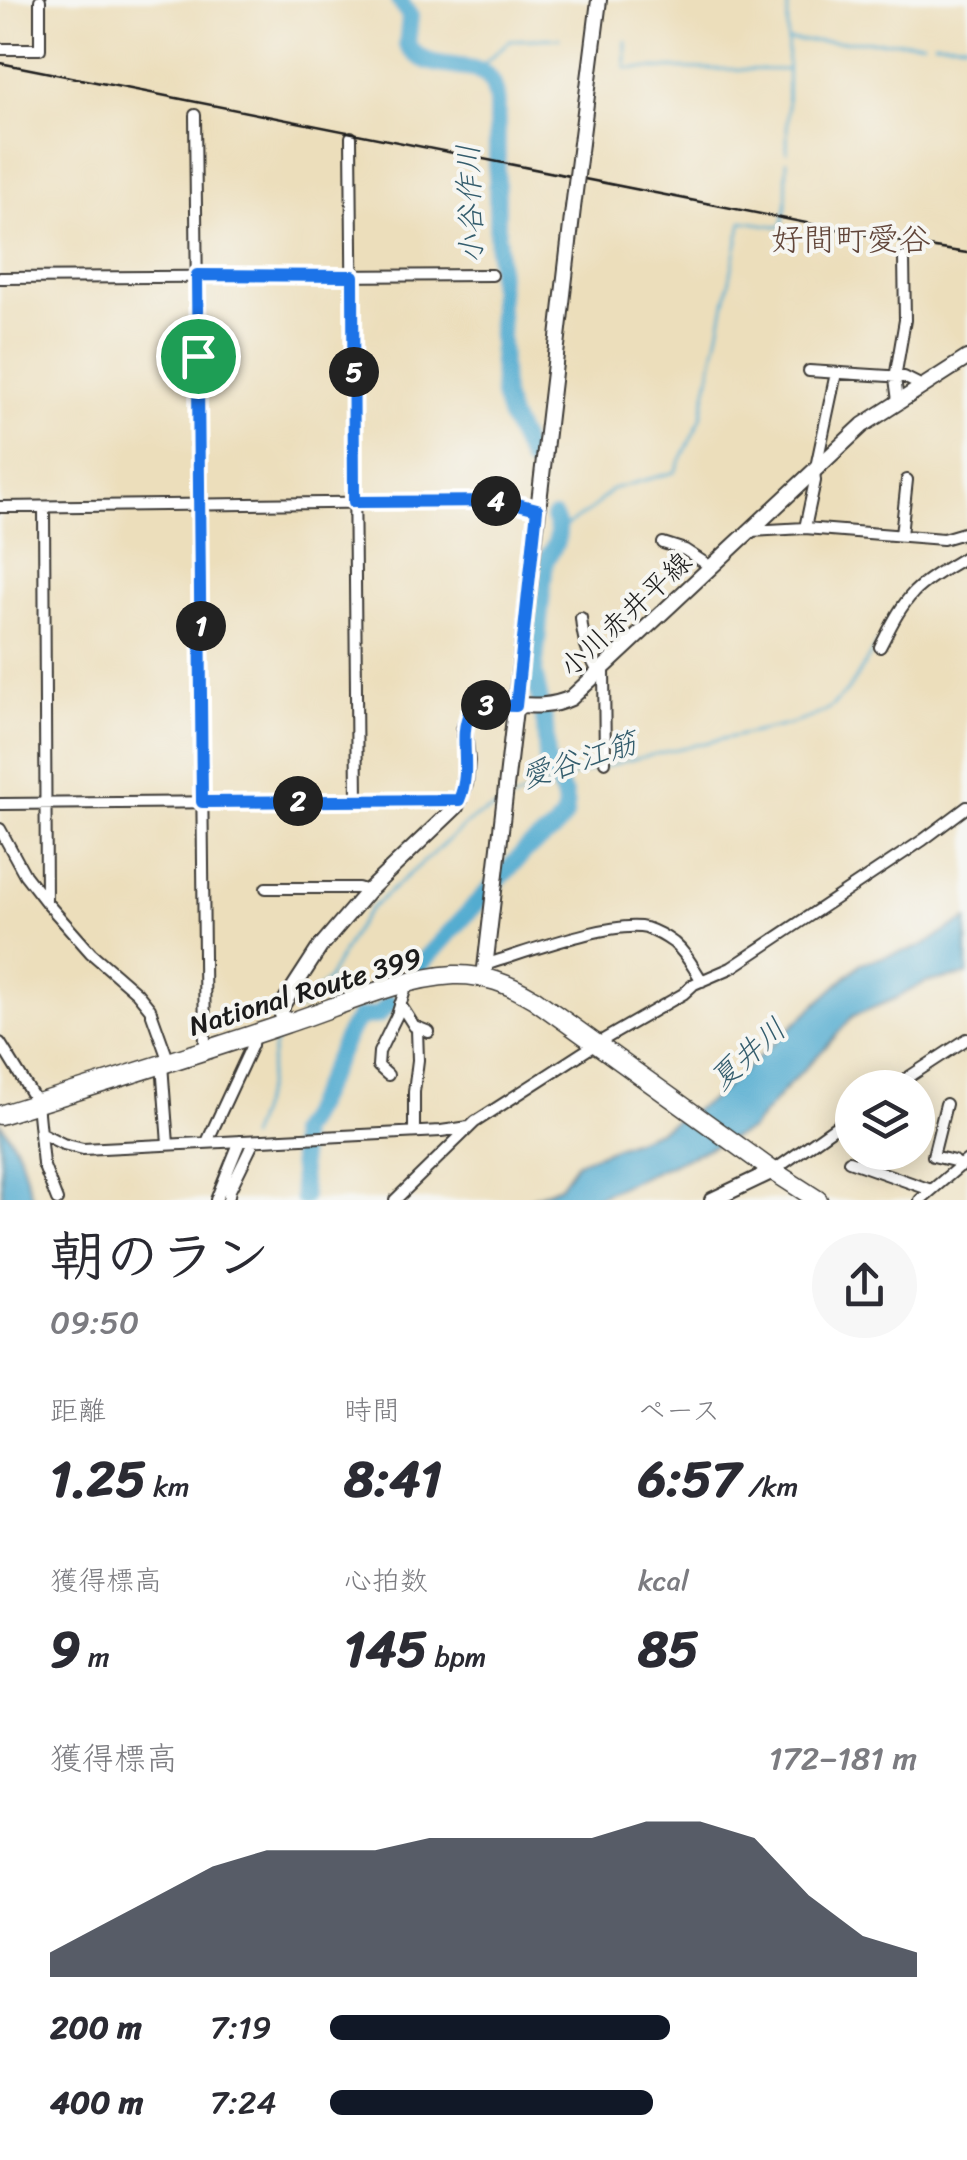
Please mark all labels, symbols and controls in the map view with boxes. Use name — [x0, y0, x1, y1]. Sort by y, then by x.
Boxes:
water label: 小谷作川 — [441, 143, 499, 265]
district label: 好間町愛谷 — [771, 211, 931, 268]
pin — [156, 314, 241, 399]
icon: arrive — [171, 329, 226, 384]
pin: 5 — [329, 347, 379, 397]
text: 5 — [345, 347, 363, 396]
pin: 4 — [471, 476, 521, 526]
text: 4 — [487, 476, 505, 525]
street label: 小川赤井平線 — [547, 539, 703, 690]
pin: 1 — [176, 601, 226, 651]
text: 1 — [195, 601, 207, 650]
pin: 3 — [461, 680, 511, 730]
text: 3 — [478, 680, 494, 729]
water label: 愛谷江筋 — [514, 715, 648, 804]
pin: 2 — [273, 776, 323, 826]
text: 2 — [290, 776, 306, 825]
street label: National Route 399 — [182, 933, 428, 1050]
water label: 夏井川 — [696, 1004, 800, 1104]
map controls — [835, 1070, 935, 1170]
button: layers — [835, 1070, 935, 1170]
text: 朝のラン — [50, 1208, 270, 1305]
button: share — [812, 1233, 917, 1338]
text: 09:50 — [50, 1294, 139, 1351]
text: 距離 — [50, 1386, 106, 1435]
text: 時間 — [344, 1386, 400, 1435]
text: ペース — [638, 1386, 720, 1435]
text: 1.25 — [50, 1435, 146, 1524]
text: 8:41 — [344, 1435, 442, 1524]
text: 6:57 — [638, 1435, 741, 1524]
text: km — [146, 1462, 190, 1511]
text: /km — [741, 1462, 798, 1511]
text: 獲得標高 — [50, 1556, 162, 1605]
text: 心拍数 — [344, 1556, 428, 1605]
text: kcal — [638, 1556, 689, 1605]
text: 9 — [50, 1605, 81, 1694]
text: 145 — [344, 1605, 427, 1694]
text: 85 — [638, 1605, 699, 1694]
text: m — [81, 1632, 110, 1681]
text: bpm — [427, 1632, 486, 1681]
text: 獲得標高 — [50, 1730, 178, 1787]
text: 172–181 m — [769, 1730, 917, 1787]
text: 200 m — [50, 1999, 142, 2056]
text: 7:19 — [210, 1999, 271, 2056]
text: 400 m — [50, 2074, 143, 2131]
text: 7:24 — [210, 2074, 276, 2131]

